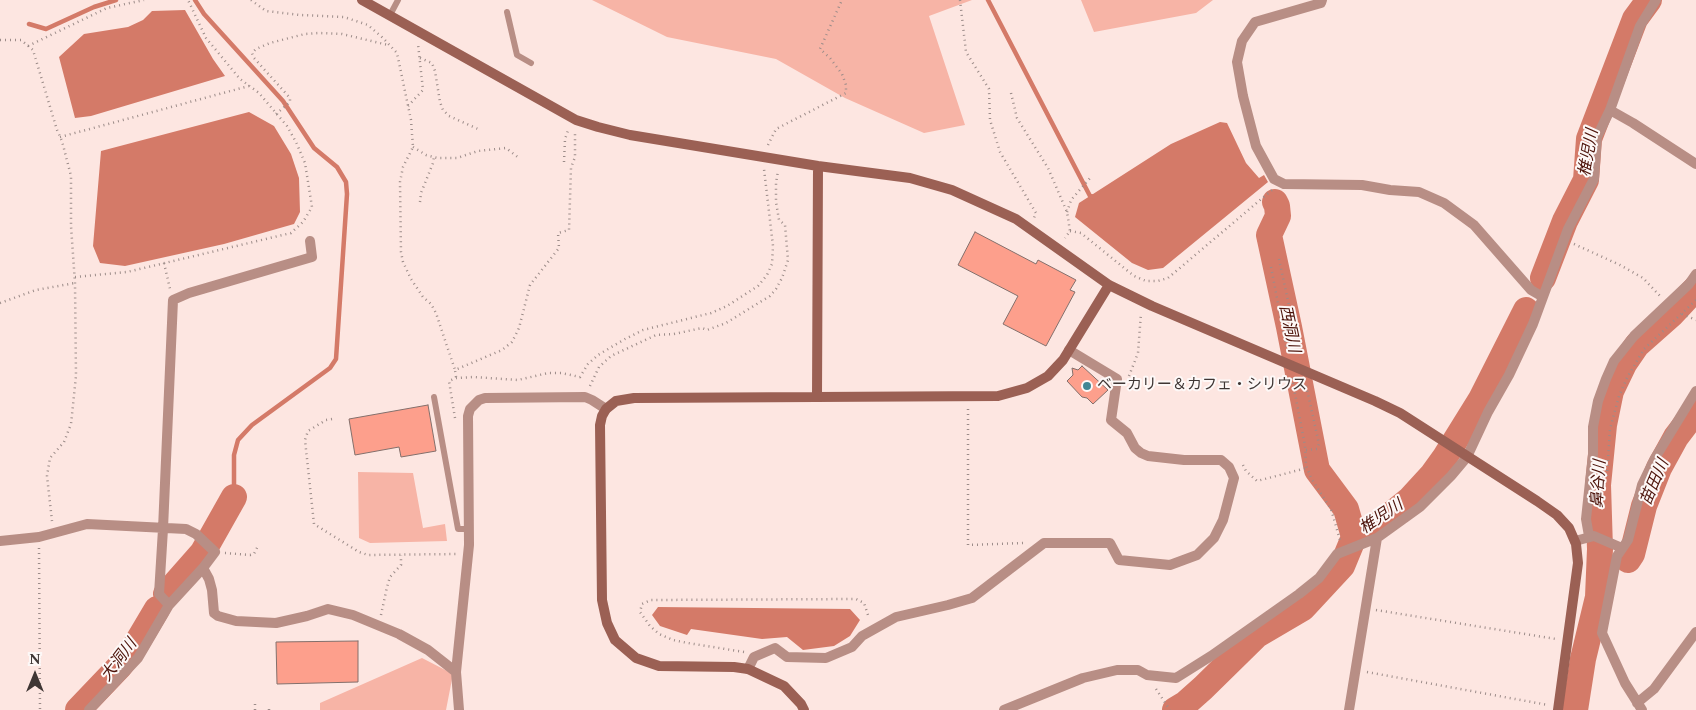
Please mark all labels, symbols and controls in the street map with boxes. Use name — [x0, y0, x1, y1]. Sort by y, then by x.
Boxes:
water label: 椎児川 — [1576, 128, 1604, 178]
water label: 西洞川 — [1274, 304, 1302, 354]
place label: ベーカリー＆カフェ・シリウス — [1097, 377, 1307, 395]
marker: ベーカリー＆カフェ・シリウス — [1081, 380, 1093, 392]
water label: 苗田川 — [1638, 457, 1674, 509]
water label: 鼻谷川 — [1589, 459, 1611, 509]
water label: 椎児川 — [1357, 497, 1407, 539]
water label: 大洞川 — [98, 636, 142, 686]
text: N — [29, 649, 41, 670]
north arrow — [10, 650, 60, 700]

